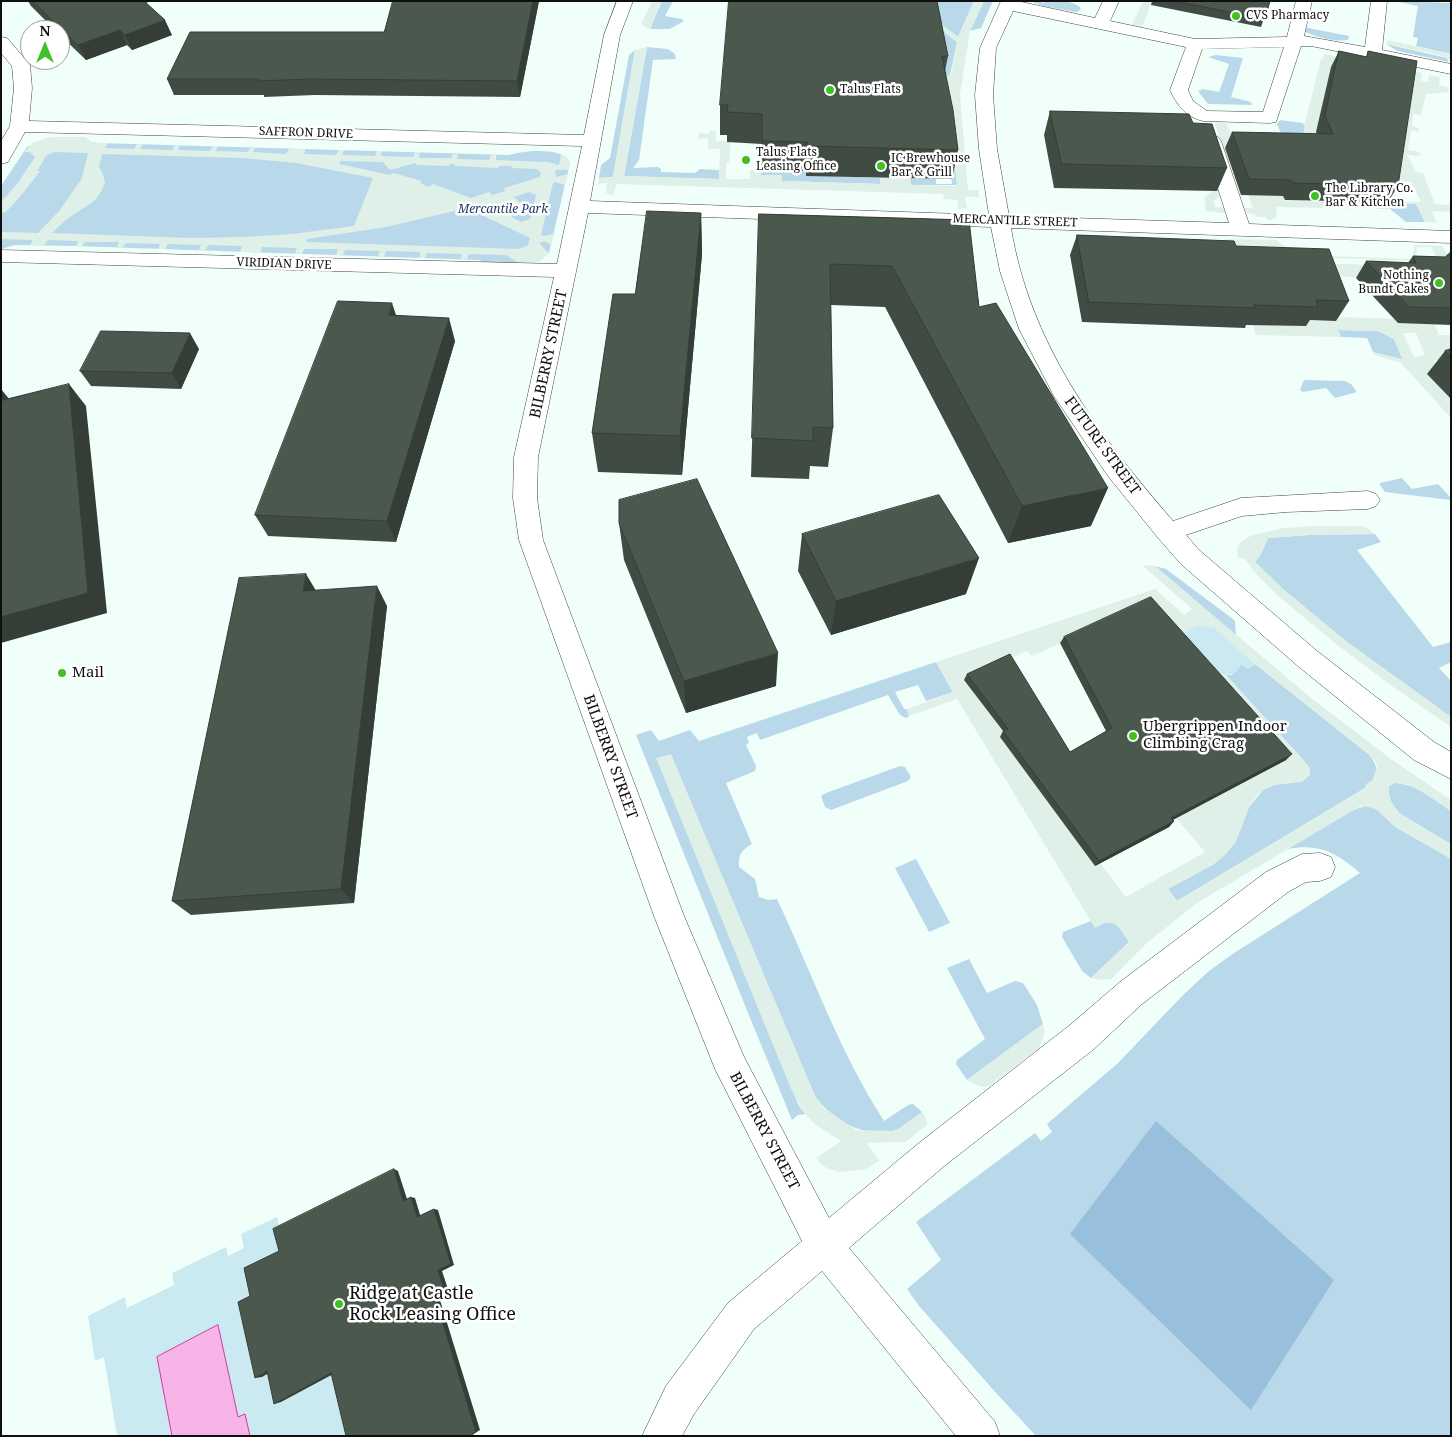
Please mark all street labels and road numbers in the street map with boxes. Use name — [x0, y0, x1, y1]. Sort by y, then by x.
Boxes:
street label: SAFFRON DRIVE — [259, 124, 353, 142]
street label: MERCANTILE STREET — [952, 212, 1078, 230]
street label: VIRIDIAN DRIVE — [236, 255, 332, 273]
street label: BILBERRY STREET — [527, 288, 571, 420]
street label: FUTURE STREET — [1060, 393, 1144, 499]
street label: BILBERRY STREET — [579, 692, 641, 822]
street label: BILBERRY STREET — [725, 1069, 803, 1193]

